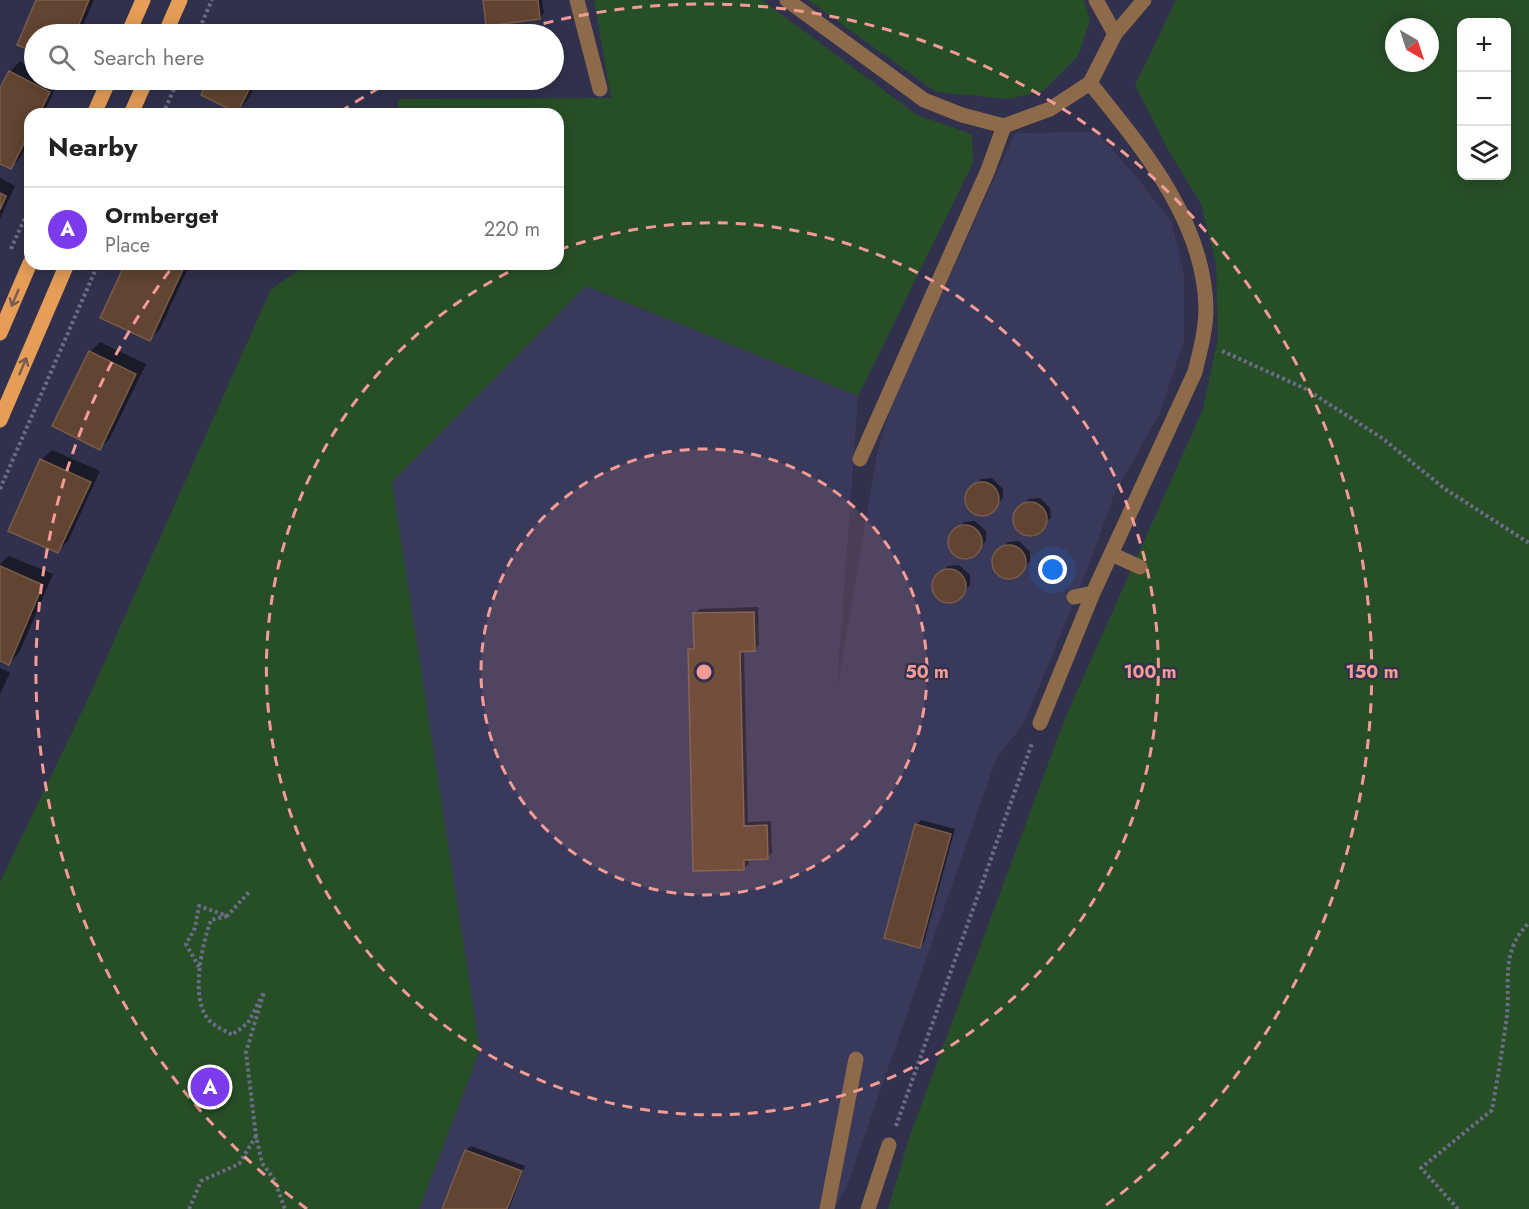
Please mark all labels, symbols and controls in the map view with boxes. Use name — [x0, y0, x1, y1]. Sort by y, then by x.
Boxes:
north arrow — [1385, 18, 1439, 72]
map controls — [1457, 18, 1511, 180]
button: + — [1457, 18, 1511, 72]
search box — [24, 24, 564, 90]
icon: search — [45, 41, 78, 74]
text: Search here — [93, 41, 204, 73]
button: − — [1457, 72, 1511, 126]
button: layers — [1457, 126, 1511, 180]
text: Nearby — [48, 128, 137, 166]
text: Ormberget — [105, 199, 218, 231]
text: A — [60, 215, 75, 244]
text: 220 m — [484, 215, 540, 244]
text: Place — [105, 231, 150, 260]
one-way arrow — [9, 289, 20, 307]
one-way arrow — [18, 357, 29, 376]
your location — [1038, 555, 1067, 584]
text: 50 m — [905, 659, 949, 685]
text: 100 m — [1123, 659, 1177, 685]
text: 150 m — [1346, 659, 1398, 685]
centre of rings — [694, 662, 714, 682]
pin: A — [190, 1064, 230, 1110]

